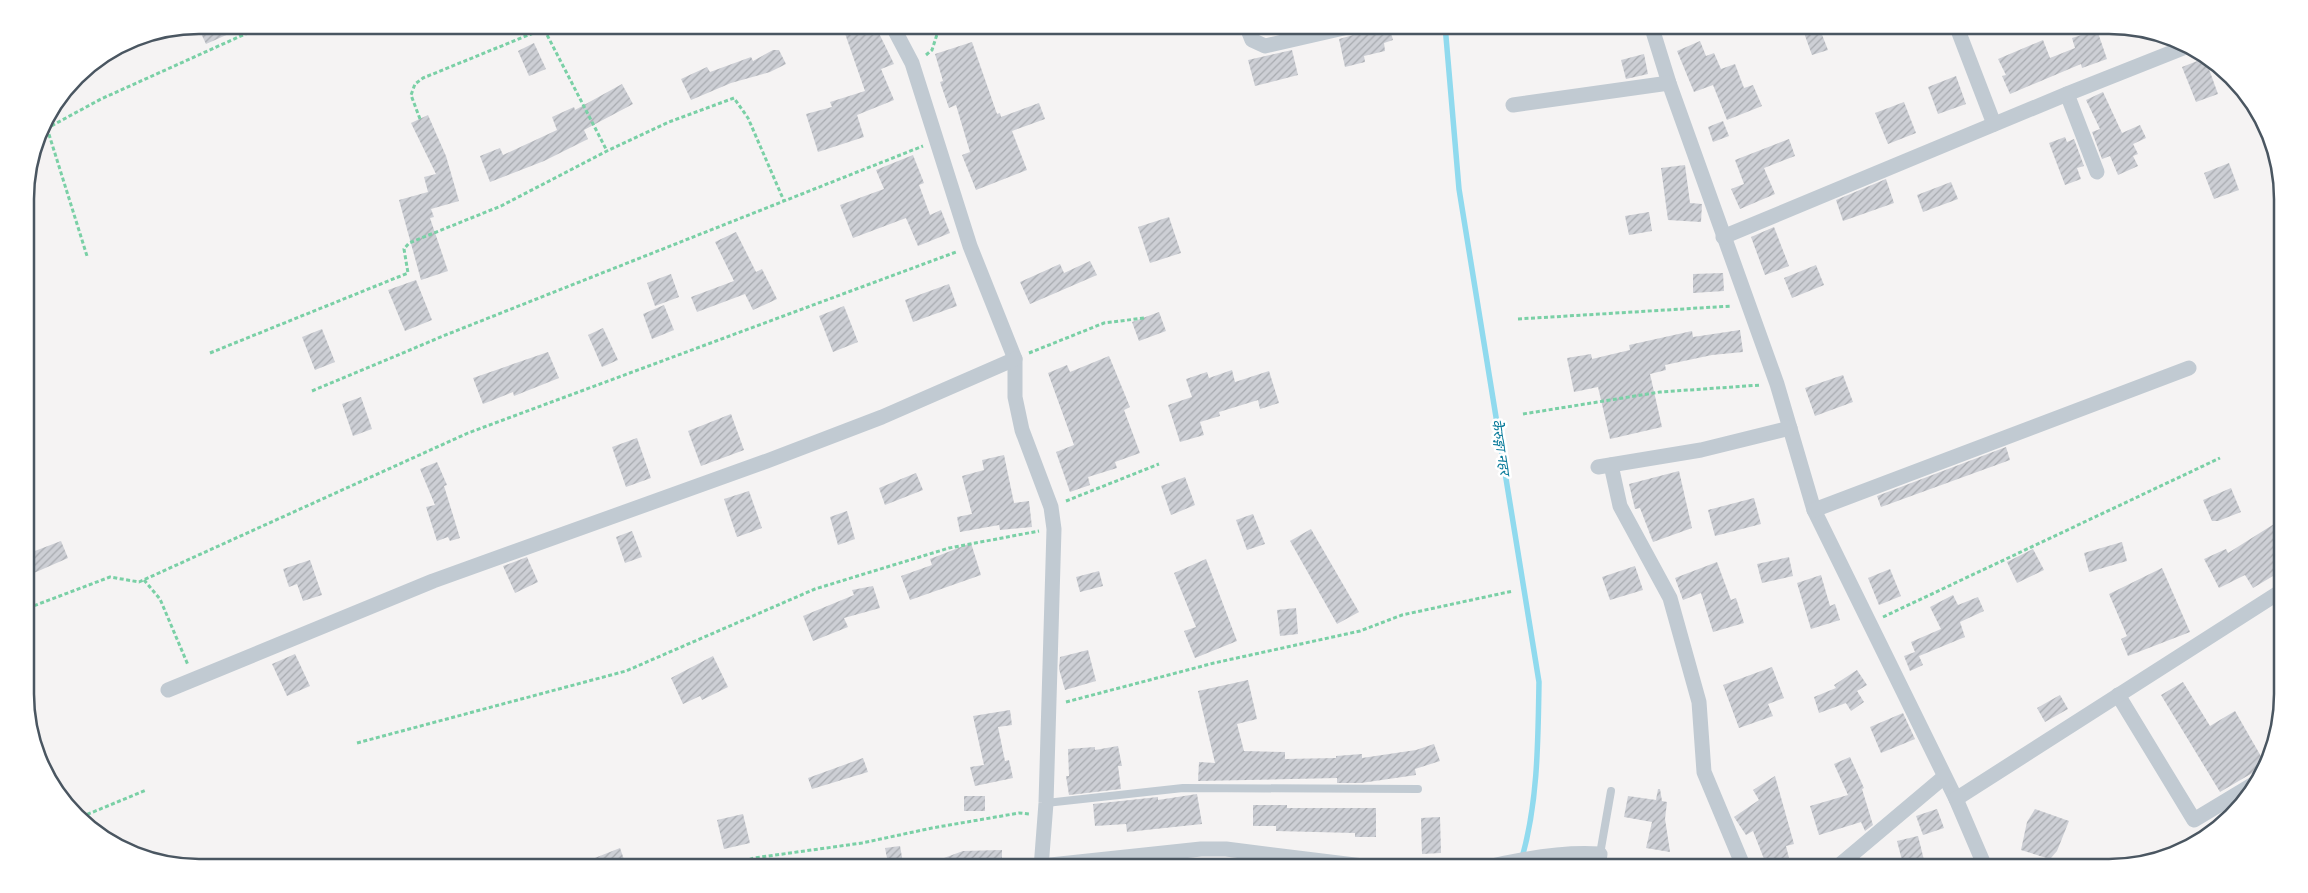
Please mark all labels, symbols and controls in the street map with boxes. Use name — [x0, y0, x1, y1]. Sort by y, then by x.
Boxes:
water label: केेरुङ्गा नहर — [1488, 418, 1514, 479]

